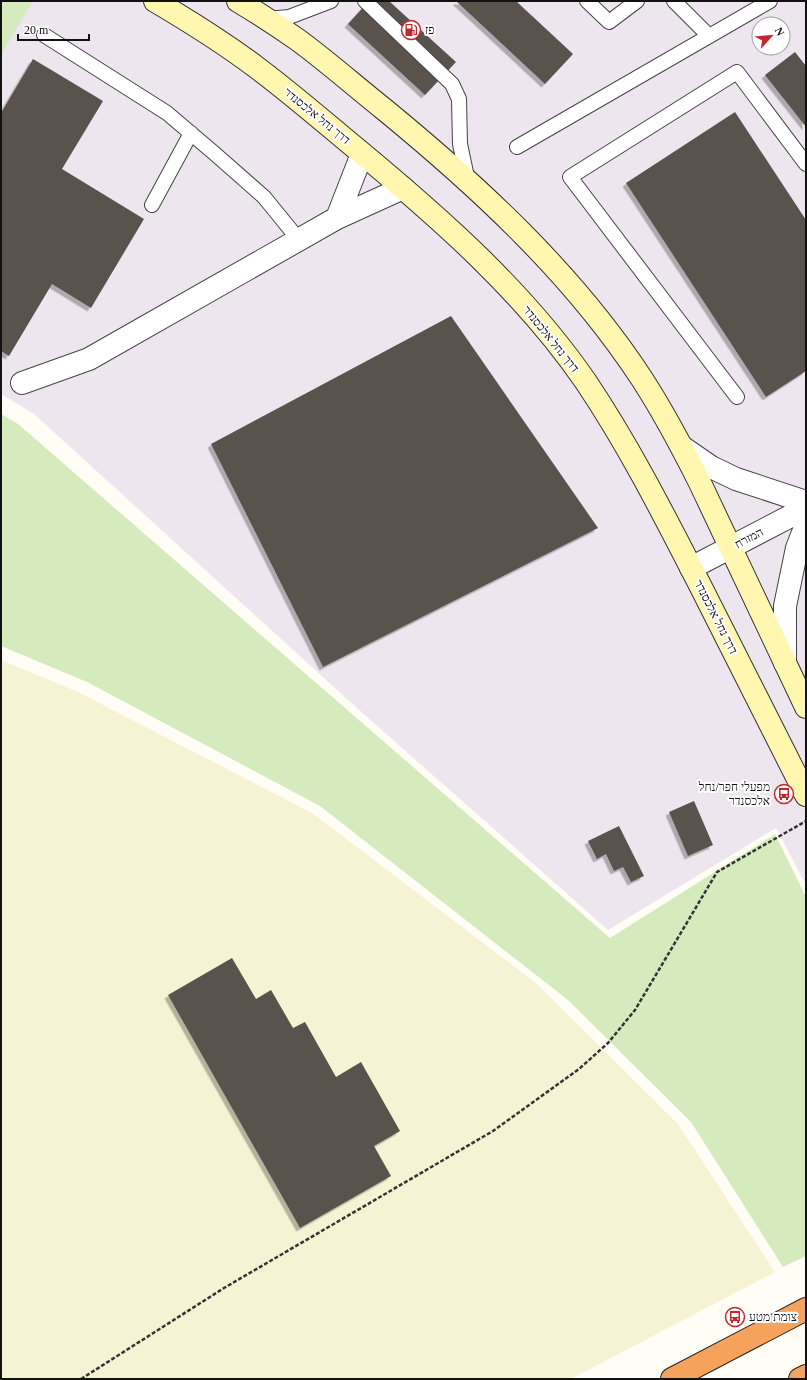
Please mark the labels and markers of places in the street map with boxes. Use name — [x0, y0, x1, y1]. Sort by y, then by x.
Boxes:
fuel station icon: פז — [400, 19, 422, 41]
place label: פז — [425, 23, 435, 37]
place label: מפעלי חפר/נחל אלכסנדר — [698, 780, 770, 808]
bus stop icon: מפעלי חפר/נחל אלכסנדר — [773, 783, 795, 805]
bus stop icon: צומת מטע — [724, 1306, 746, 1328]
place label: צומת מטע — [749, 1310, 797, 1324]

